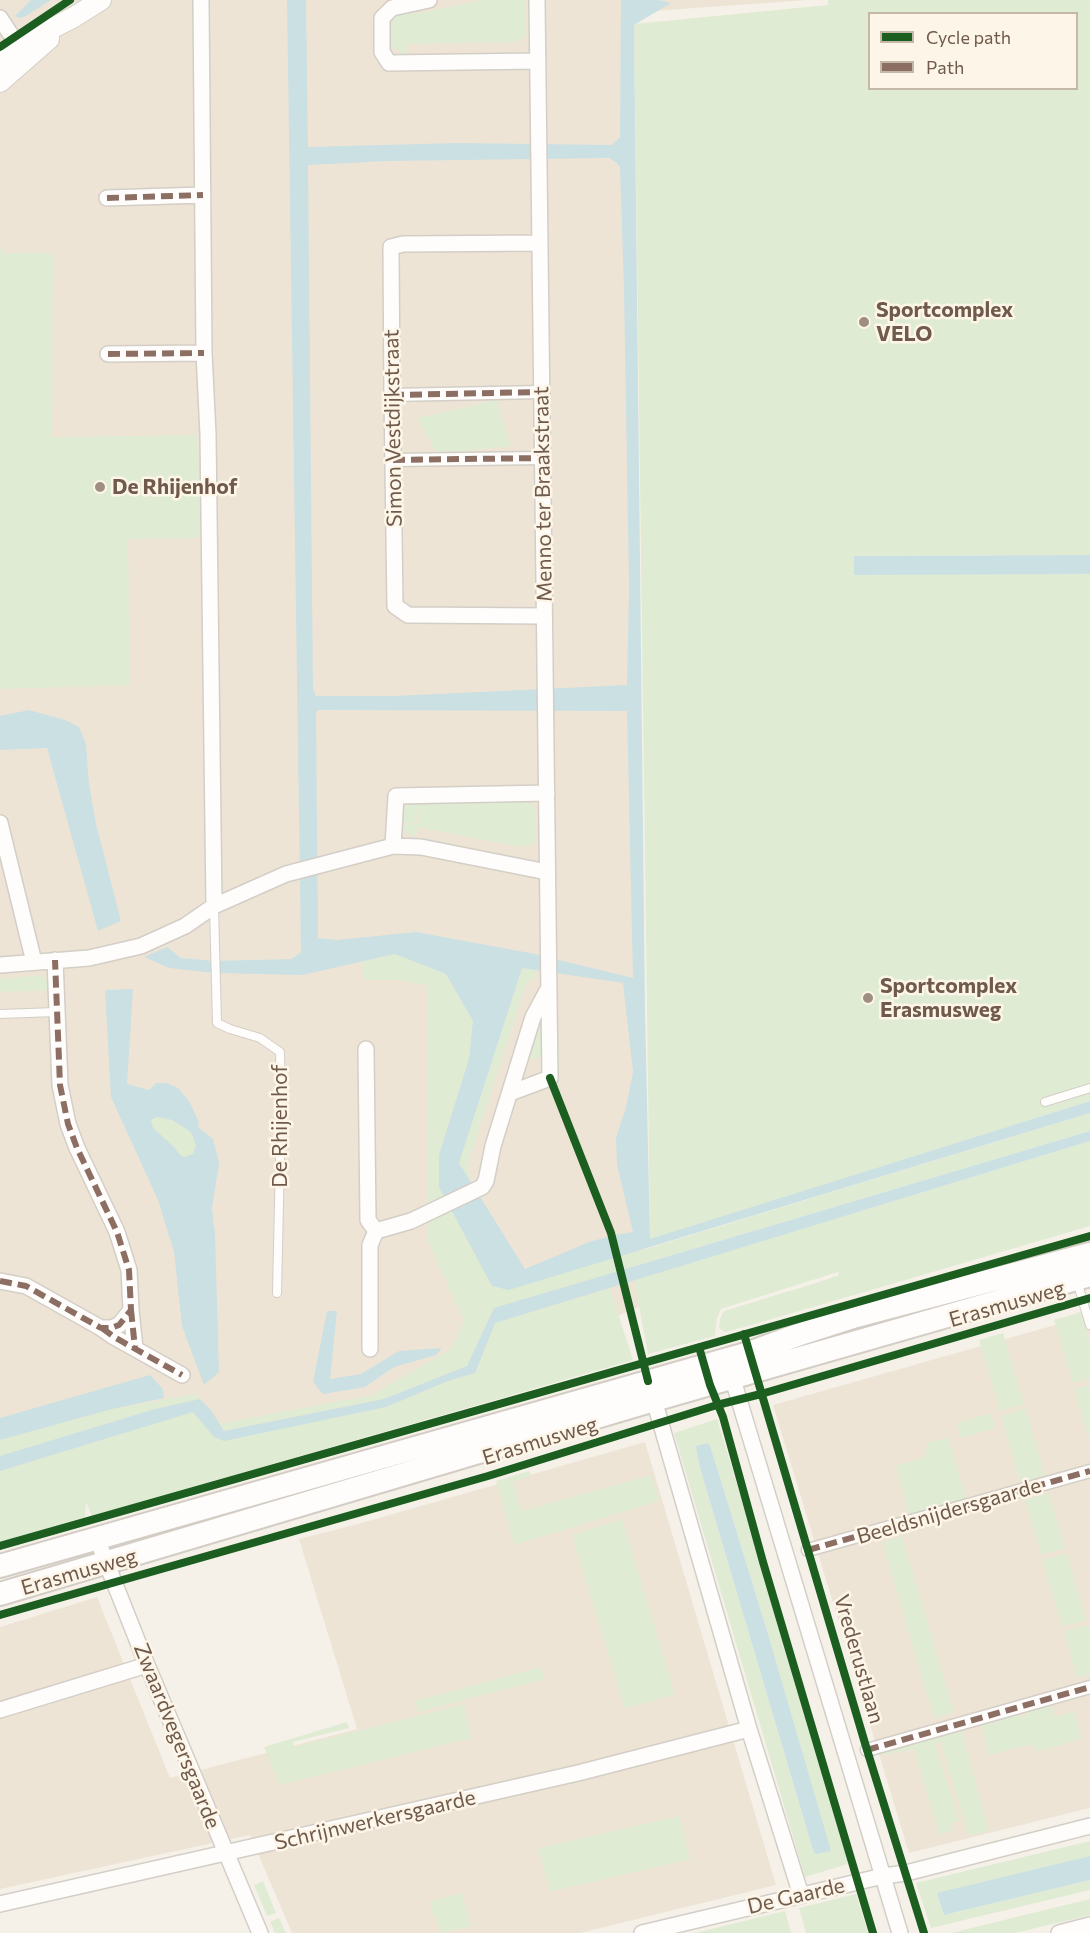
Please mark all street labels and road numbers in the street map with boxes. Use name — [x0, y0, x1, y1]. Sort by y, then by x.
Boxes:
street label: Simon Vestdijkstraat — [379, 329, 407, 527]
street label: Menno ter Braakstraat — [529, 386, 557, 602]
street label: De Rhijenhof — [267, 1064, 293, 1188]
street label: Erasmusweg — [946, 1275, 1068, 1333]
street label: Erasmusweg — [479, 1411, 601, 1471]
street label: Beeldsnijdersgaarde — [854, 1473, 1044, 1549]
street label: Erasmusweg — [18, 1543, 140, 1601]
street label: Vrederustlaan — [829, 1591, 889, 1727]
street label: Zwaardvegersgaarde — [128, 1640, 226, 1832]
street label: Schrijnwerkersgaarde — [272, 1785, 478, 1855]
street label: De Gaarde — [745, 1873, 847, 1919]

